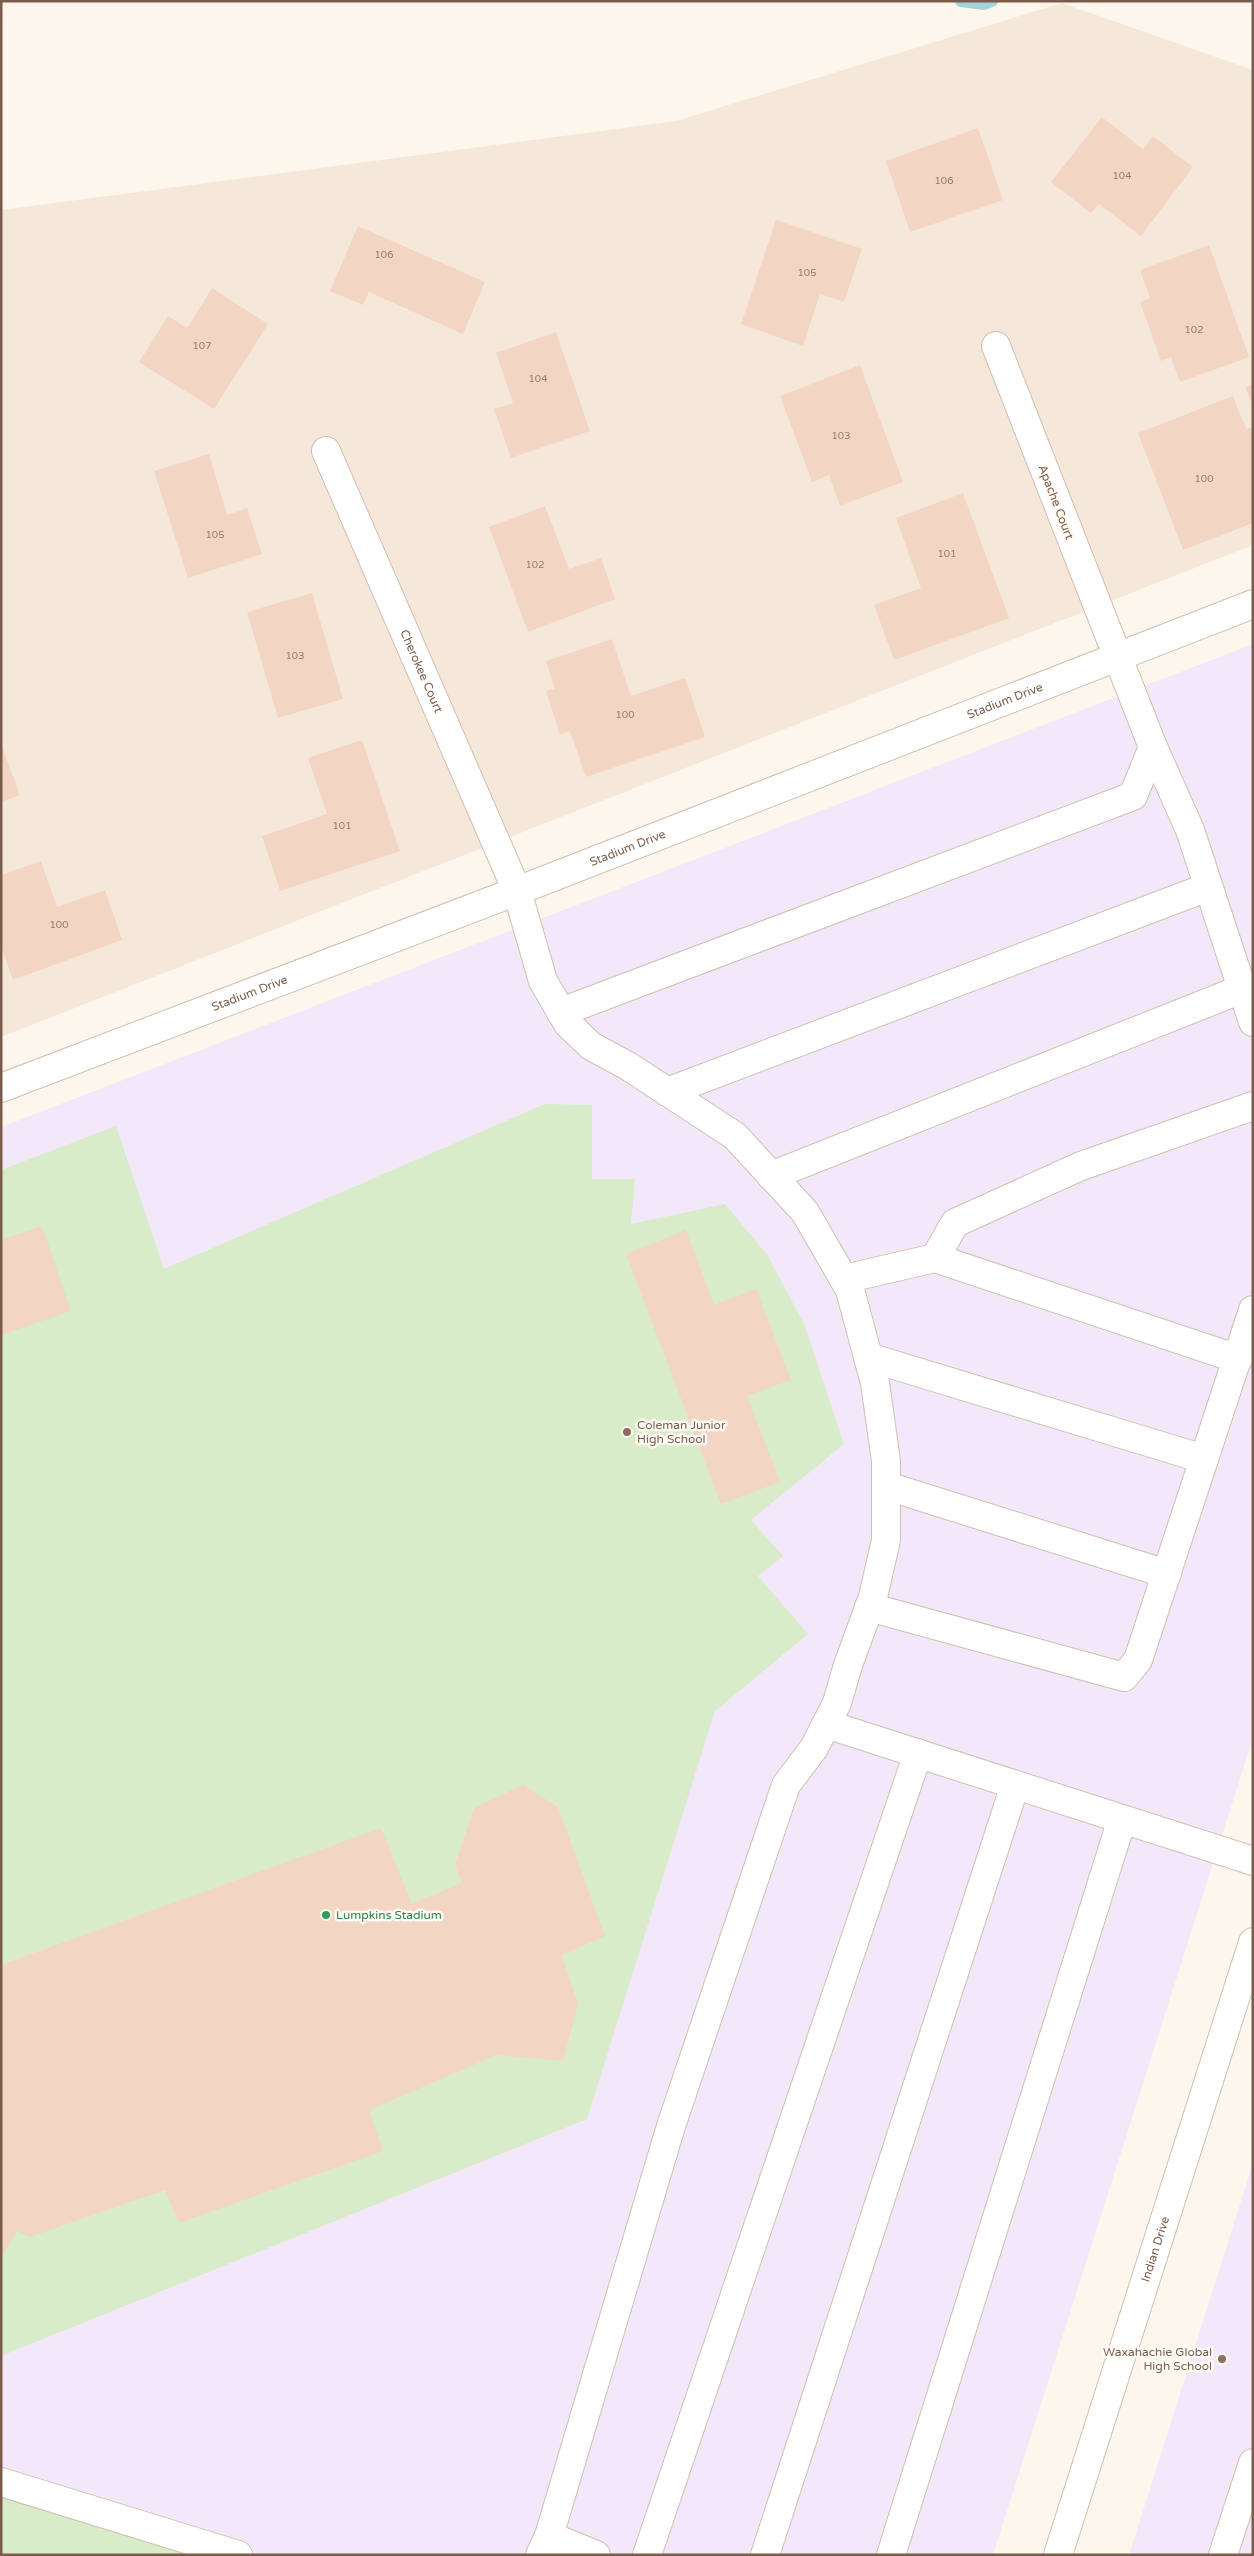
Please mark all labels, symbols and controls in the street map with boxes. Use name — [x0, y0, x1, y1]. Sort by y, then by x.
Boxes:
house number: 104 — [1113, 170, 1131, 182]
house number: 106 — [935, 175, 953, 187]
house number: 106 — [375, 249, 393, 261]
house number: 105 — [798, 267, 816, 279]
house number: 102 — [1185, 324, 1203, 336]
house number: 107 — [193, 340, 211, 352]
house number: 104 — [529, 373, 547, 385]
house number: 103 — [832, 430, 850, 442]
street label: Apache Court — [1035, 463, 1077, 542]
house number: 100 — [1195, 473, 1213, 485]
house number: 105 — [206, 529, 224, 541]
house number: 101 — [938, 548, 956, 560]
house number: 102 — [526, 559, 544, 571]
street label: Cherokee Court — [397, 627, 446, 715]
house number: 103 — [286, 650, 304, 662]
street label: Stadium Drive — [965, 680, 1045, 722]
house number: 100 — [616, 709, 634, 721]
house number: 101 — [333, 820, 351, 832]
street label: Stadium Drive — [588, 827, 668, 869]
house number: 100 — [50, 919, 68, 931]
street label: Stadium Drive — [210, 972, 290, 1014]
place label: Coleman Junior High School — [637, 1418, 726, 1446]
marker: Coleman Junior High School — [621, 1426, 633, 1438]
place label: Lumpkins Stadium — [336, 1908, 442, 1922]
marker: Lumpkins Stadium — [320, 1909, 332, 1921]
street label: Indian Drive — [1138, 2214, 1172, 2284]
place label: Waxahachie Global High School — [1103, 2345, 1212, 2373]
marker: Waxahachie Global High School — [1216, 2353, 1228, 2365]

